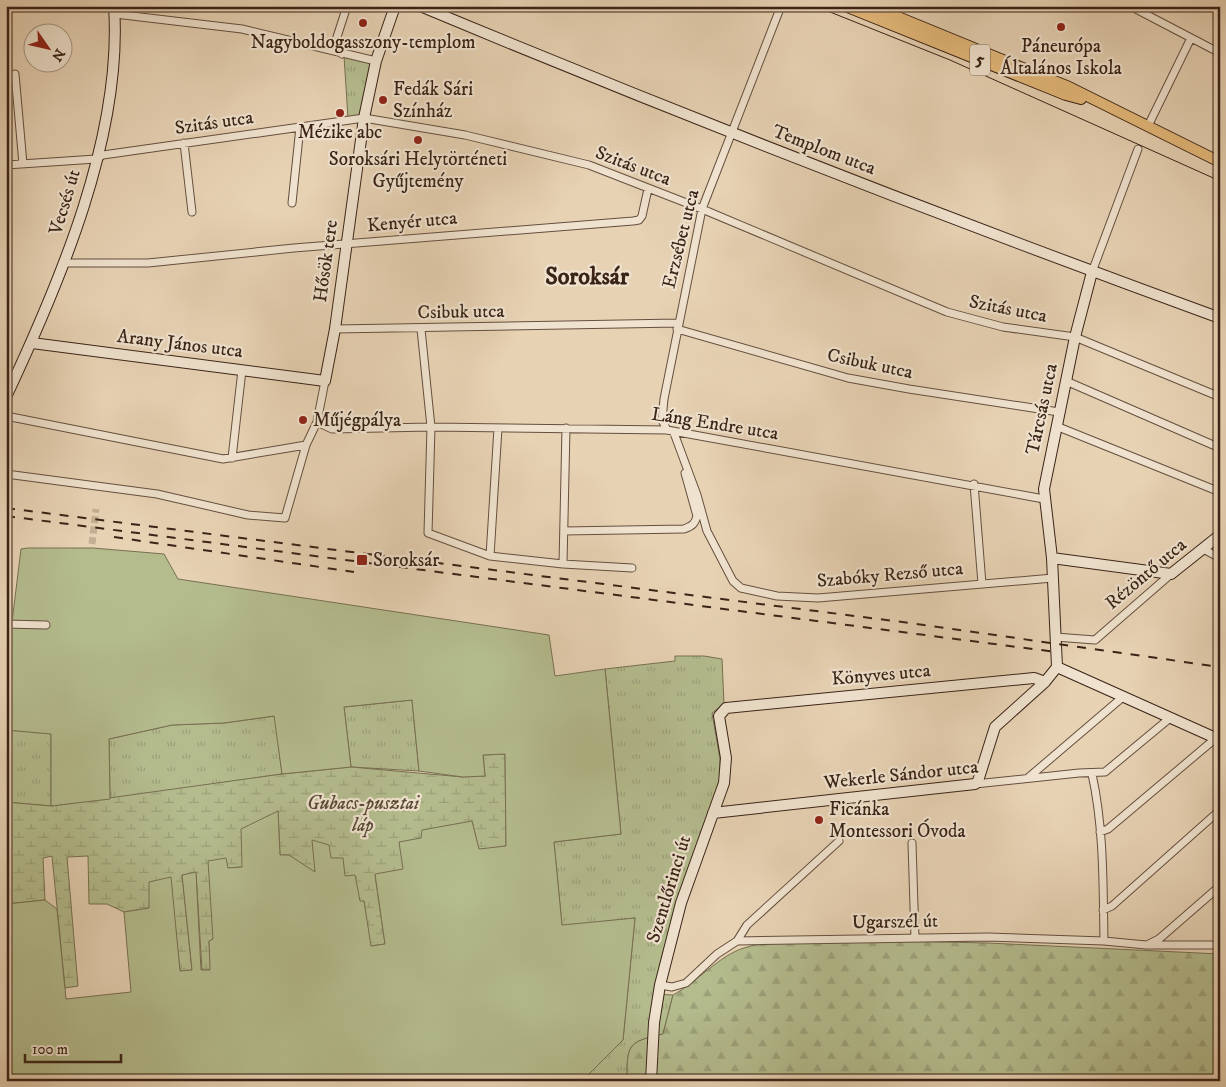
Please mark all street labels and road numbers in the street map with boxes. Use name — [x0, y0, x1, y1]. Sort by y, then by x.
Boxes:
road number: 5 — [970, 44, 990, 76]
street label: Szitás utca — [173, 106, 255, 140]
street label: Templom utca — [769, 120, 879, 180]
street label: Szitás utca — [592, 141, 674, 191]
street label: Vecsés út — [44, 167, 86, 238]
street label: Erzsébet utca — [658, 187, 704, 291]
street label: Kenyér utca — [366, 207, 458, 237]
street label: Hősök tere — [309, 218, 343, 304]
street label: Szitás utca — [967, 290, 1049, 328]
street label: Csibuk utca — [417, 300, 505, 324]
street label: Arany János utca — [116, 325, 244, 363]
street label: Csibuk utca — [825, 344, 915, 384]
street label: Tárcsás utca — [1021, 361, 1063, 457]
street label: Láng Endre utca — [650, 403, 780, 445]
street label: Rézöntő utca — [1101, 533, 1191, 615]
street label: Szabóky Rezső utca — [816, 557, 964, 593]
street label: Könyves utca — [831, 659, 931, 691]
street label: Wekerle Sándor utca — [822, 755, 979, 795]
street label: Szentlőrinci út — [642, 833, 696, 945]
street label: Ugarszél út — [852, 910, 938, 934]

